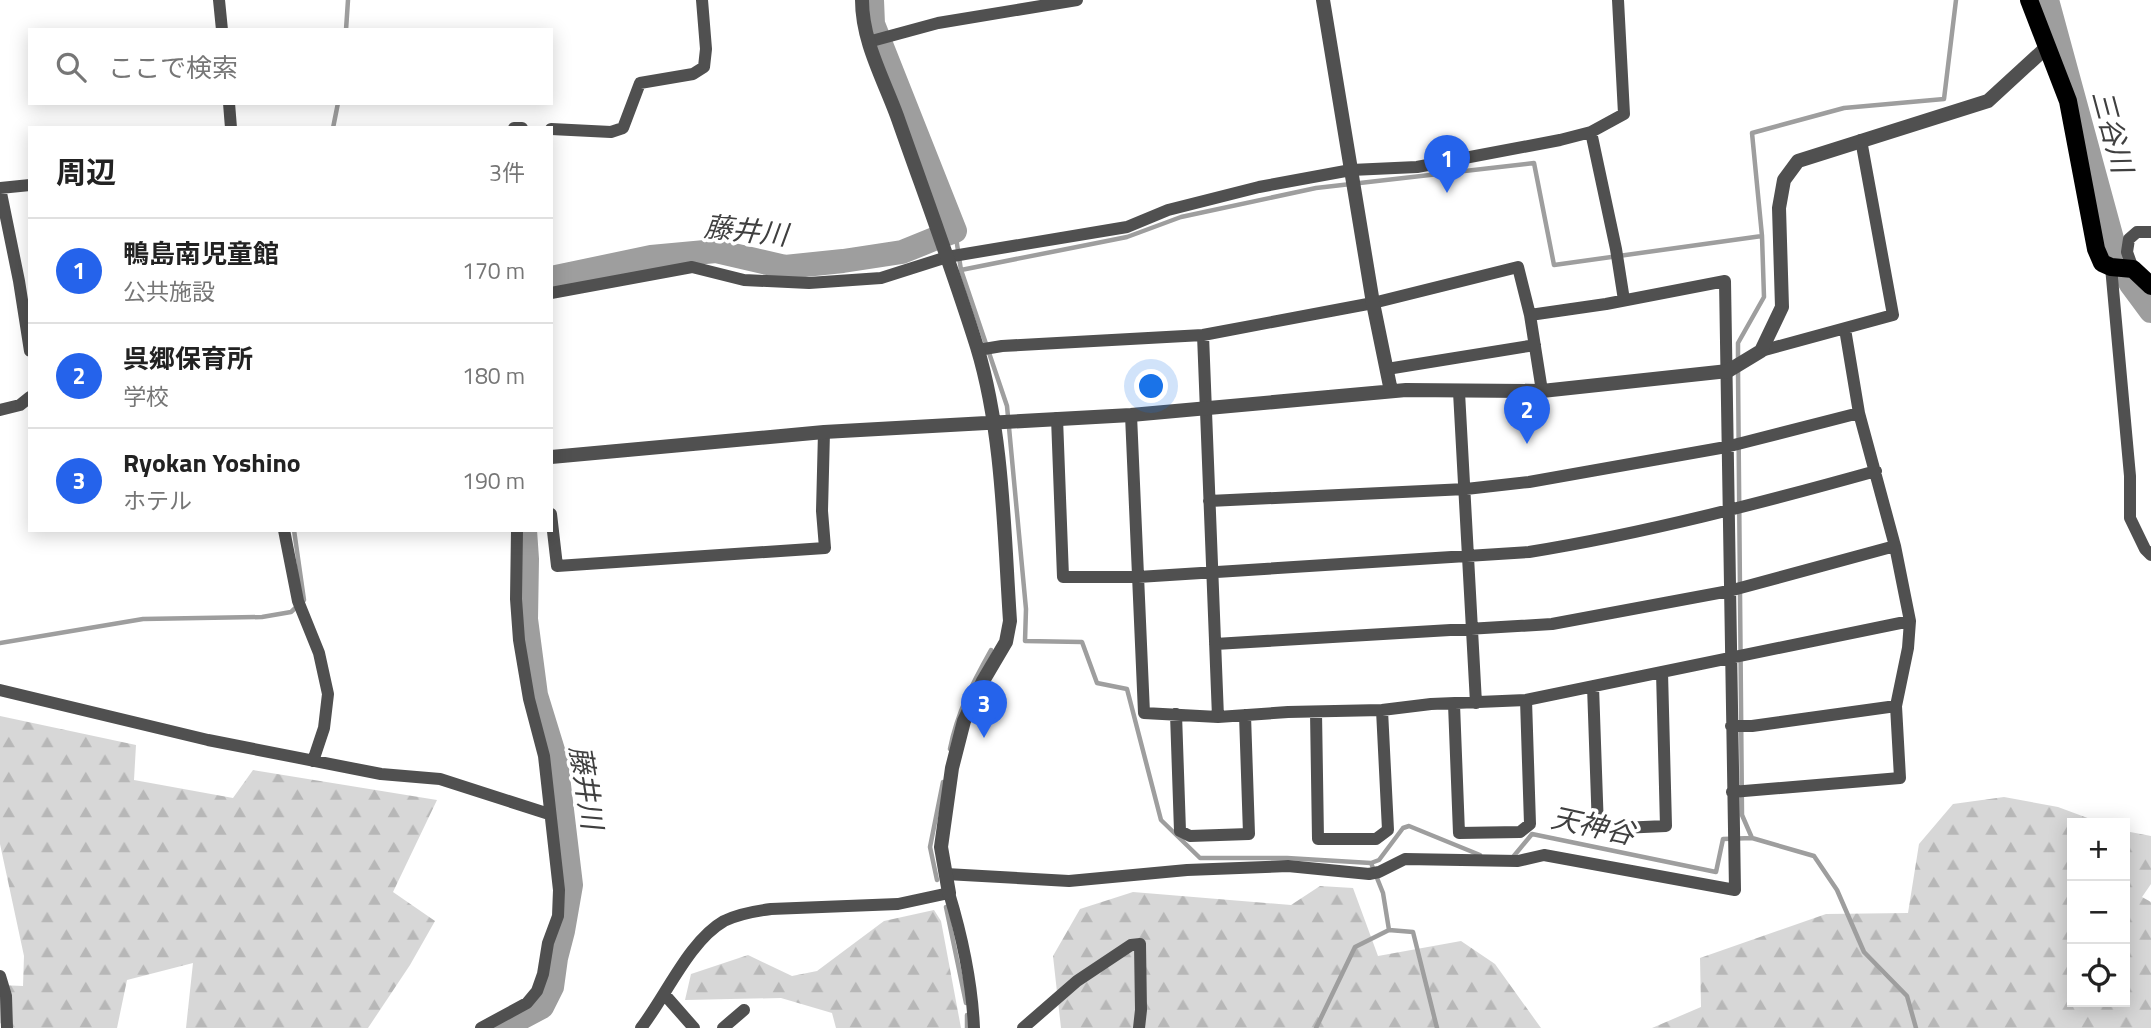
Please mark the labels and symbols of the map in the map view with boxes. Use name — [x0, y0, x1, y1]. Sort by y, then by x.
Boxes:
water label: 三谷川 — [2081, 85, 2145, 180]
pin: 1 — [1424, 135, 1470, 193]
water label: 藤井川 — [702, 204, 793, 256]
your location — [1134, 369, 1168, 403]
pin: 2 — [1504, 386, 1550, 444]
pin: 3 — [961, 680, 1007, 738]
water label: 藤井川 — [559, 742, 615, 835]
water label: 天神谷 — [1547, 795, 1641, 855]

